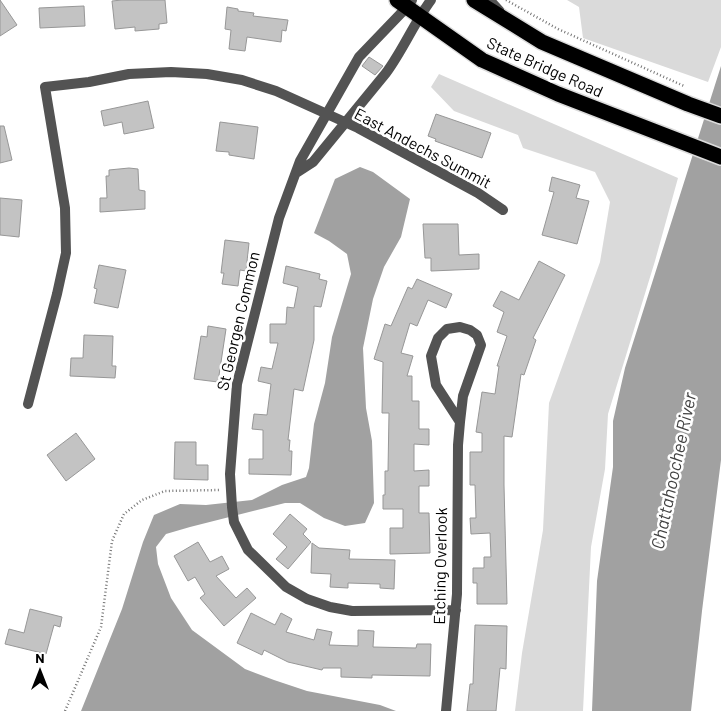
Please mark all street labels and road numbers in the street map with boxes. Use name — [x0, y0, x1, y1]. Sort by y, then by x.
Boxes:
street label: State Bridge Road — [484, 32, 606, 101]
street label: East Andechs Summit — [352, 103, 495, 192]
street label: St Georgen Common — [212, 250, 263, 392]
street label: Etching Overlook — [429, 507, 450, 625]

